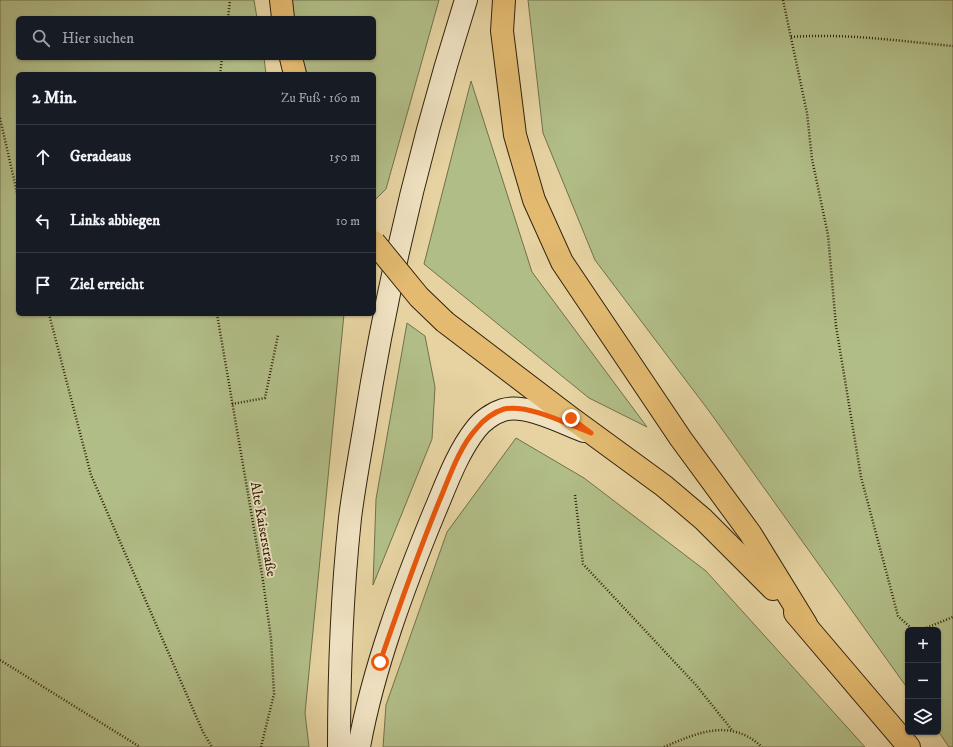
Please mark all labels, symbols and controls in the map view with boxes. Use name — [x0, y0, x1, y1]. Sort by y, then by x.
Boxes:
search box — [16, 16, 376, 60]
icon: search — [30, 27, 52, 49]
text: Hier suchen — [62, 29, 134, 48]
text: 2 Min. — [32, 87, 77, 109]
text: Zu Fuß · 160 m — [281, 90, 360, 106]
icon: ahead — [32, 146, 54, 168]
text: Geradeaus — [70, 147, 131, 166]
text: 150 m — [329, 149, 360, 165]
icon: left — [32, 210, 54, 232]
text: Links abbiegen — [70, 211, 160, 230]
text: 10 m — [336, 213, 360, 229]
icon: arrive — [32, 274, 54, 296]
text: Ziel erreicht — [70, 275, 144, 294]
route end — [562, 409, 580, 427]
street label: Alte Kaiserstraße — [246, 480, 280, 578]
map controls — [905, 627, 941, 735]
button: + — [905, 627, 941, 663]
route start — [371, 653, 389, 671]
button: − — [905, 663, 941, 699]
button: layers — [905, 699, 941, 735]

